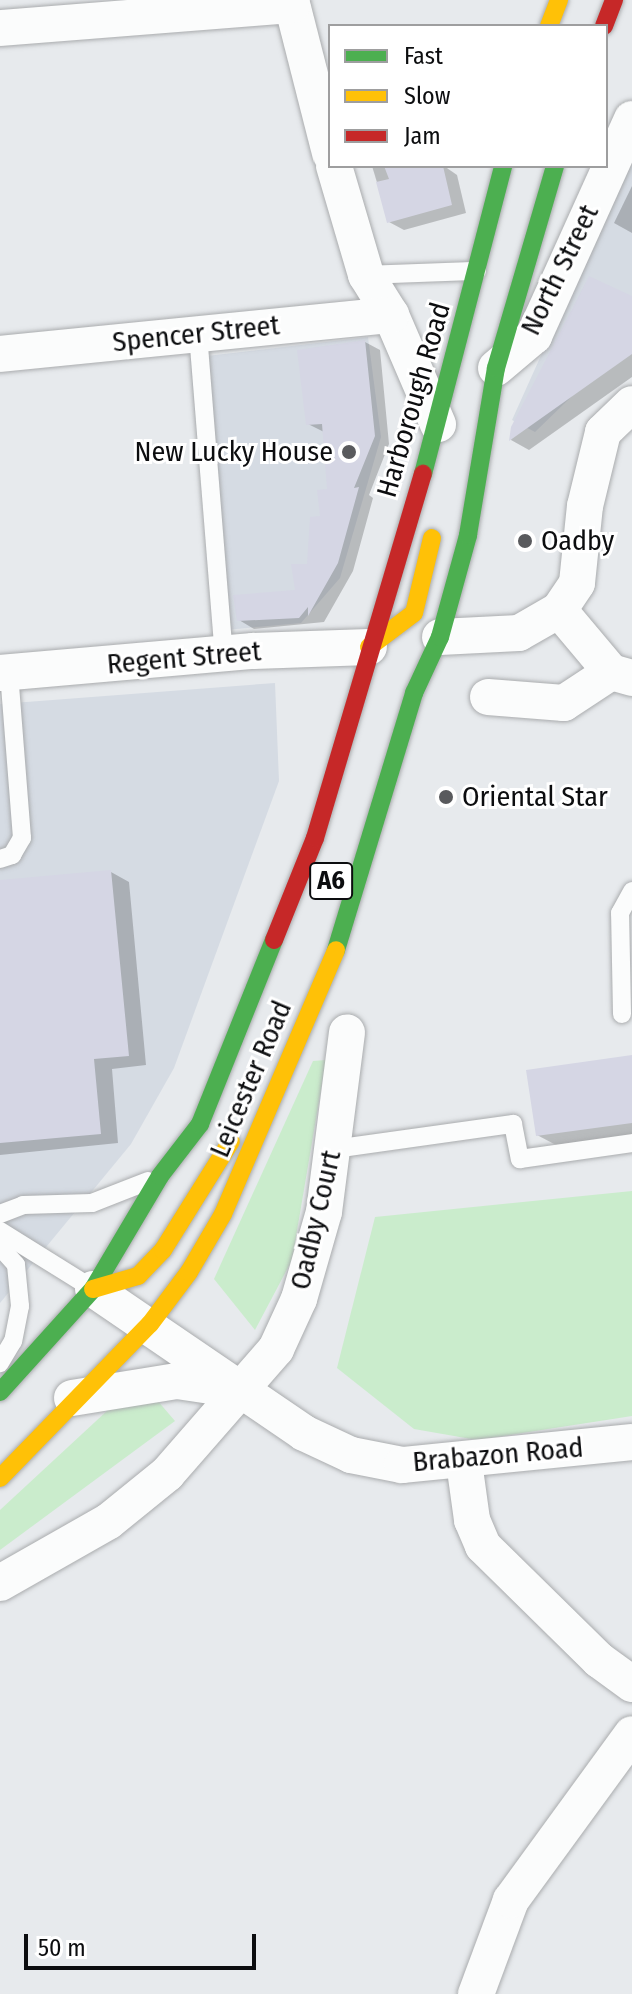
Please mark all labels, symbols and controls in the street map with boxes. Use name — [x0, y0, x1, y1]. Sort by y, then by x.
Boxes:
legend — [328, 24, 608, 168]
text: Fast — [404, 42, 443, 70]
text: Slow — [404, 82, 450, 110]
text: Jam — [404, 122, 441, 150]
street label: North Street — [514, 199, 606, 341]
street label: Harborough Road — [370, 299, 458, 501]
street label: Spencer Street — [111, 309, 281, 359]
place label: New Lucky House — [134, 435, 333, 469]
marker: New Lucky House — [340, 443, 358, 461]
place label: Oadby — [541, 524, 614, 558]
marker: Oadby — [516, 532, 534, 550]
street label: Regent Street — [106, 635, 262, 681]
place label: Oriental Star — [462, 780, 608, 814]
marker: Oriental Star — [437, 788, 455, 806]
road number: A6 — [309, 859, 353, 903]
street label: Leicester Road — [203, 996, 299, 1162]
street label: Oadby Court — [284, 1147, 348, 1293]
street label: Brabazon Road — [411, 1431, 585, 1479]
scale bar — [28, 1918, 260, 1968]
text: 50 m — [38, 1934, 86, 1962]

